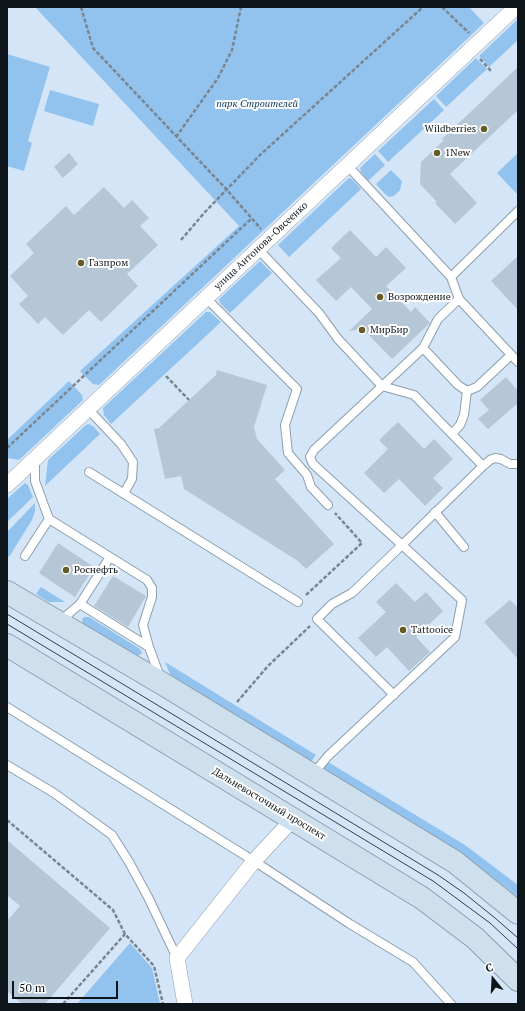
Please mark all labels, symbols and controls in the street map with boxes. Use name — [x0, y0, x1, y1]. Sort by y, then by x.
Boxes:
park label: парк Строителей — [216, 98, 298, 110]
place label: Wildberries — [425, 123, 476, 135]
marker: Wildberries — [479, 124, 489, 134]
place label: 1New — [445, 147, 470, 159]
marker: 1New — [432, 148, 442, 158]
street label: улица Антонова-Овсеенко — [212, 199, 310, 293]
place label: Газпром — [89, 257, 128, 269]
marker: Газпром — [76, 258, 86, 268]
place label: Возрождение — [388, 291, 451, 303]
marker: Возрождение — [375, 292, 385, 302]
place label: МирБир — [370, 324, 408, 336]
marker: МирБир — [357, 325, 367, 335]
place label: Роснефть — [74, 564, 118, 576]
marker: Роснефть — [61, 565, 71, 575]
place label: Tattooice — [411, 624, 453, 636]
marker: Tattooice — [398, 625, 408, 635]
street label: Дальневосточный проспект — [210, 765, 328, 843]
north arrow — [473, 959, 513, 999]
text: С — [484, 960, 495, 975]
scale bar — [14, 973, 120, 999]
text: 50 m — [19, 980, 45, 995]

